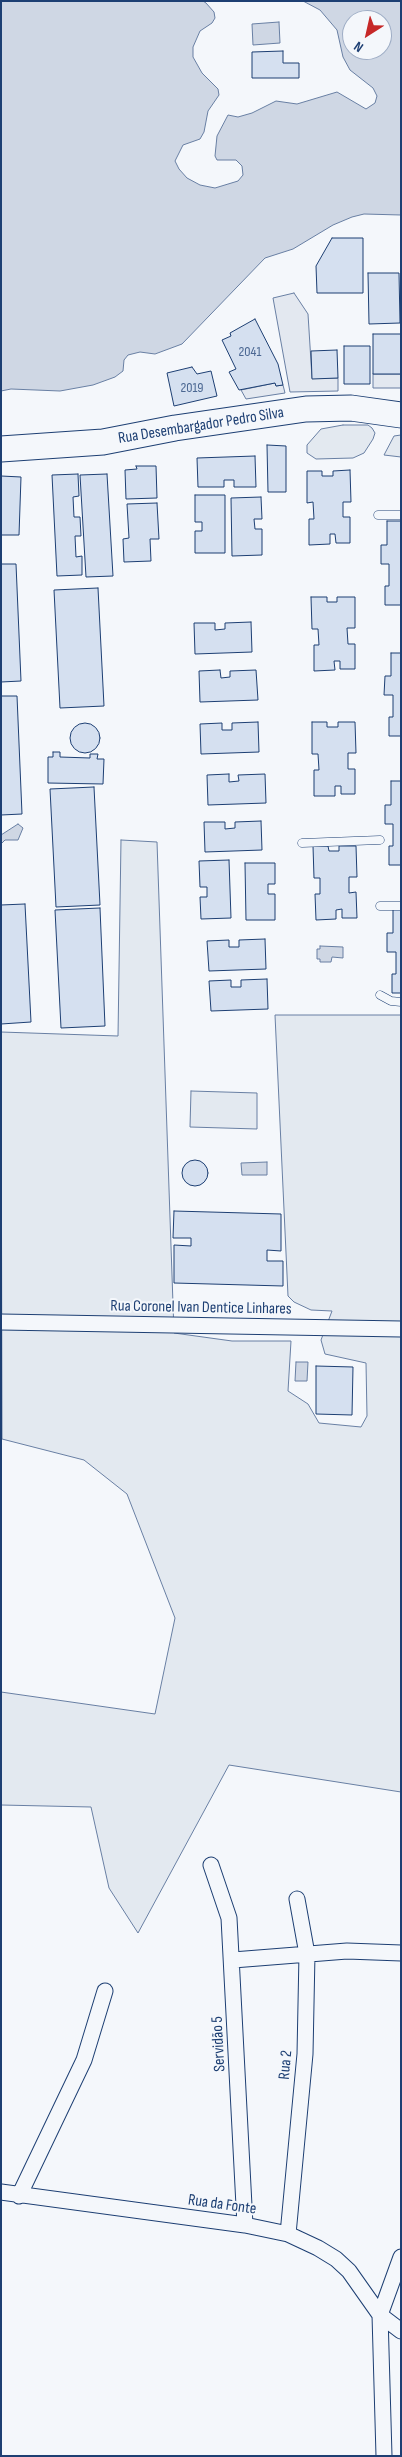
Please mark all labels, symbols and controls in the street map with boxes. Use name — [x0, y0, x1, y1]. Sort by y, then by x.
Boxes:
north arrow — [342, 10, 392, 60]
text: N — [351, 38, 367, 56]
house number: 2041 — [239, 344, 261, 360]
house number: 2019 — [180, 380, 204, 396]
street label: Rua Desembargador Pedro Silva — [117, 403, 285, 449]
street label: Rua Coronel Ivan Dentice Linhares — [110, 1297, 292, 1319]
street label: Servidão 5 — [208, 2016, 230, 2072]
street label: Rua 2 — [275, 2050, 297, 2080]
street label: Rua da Fonte — [187, 2191, 257, 2219]

